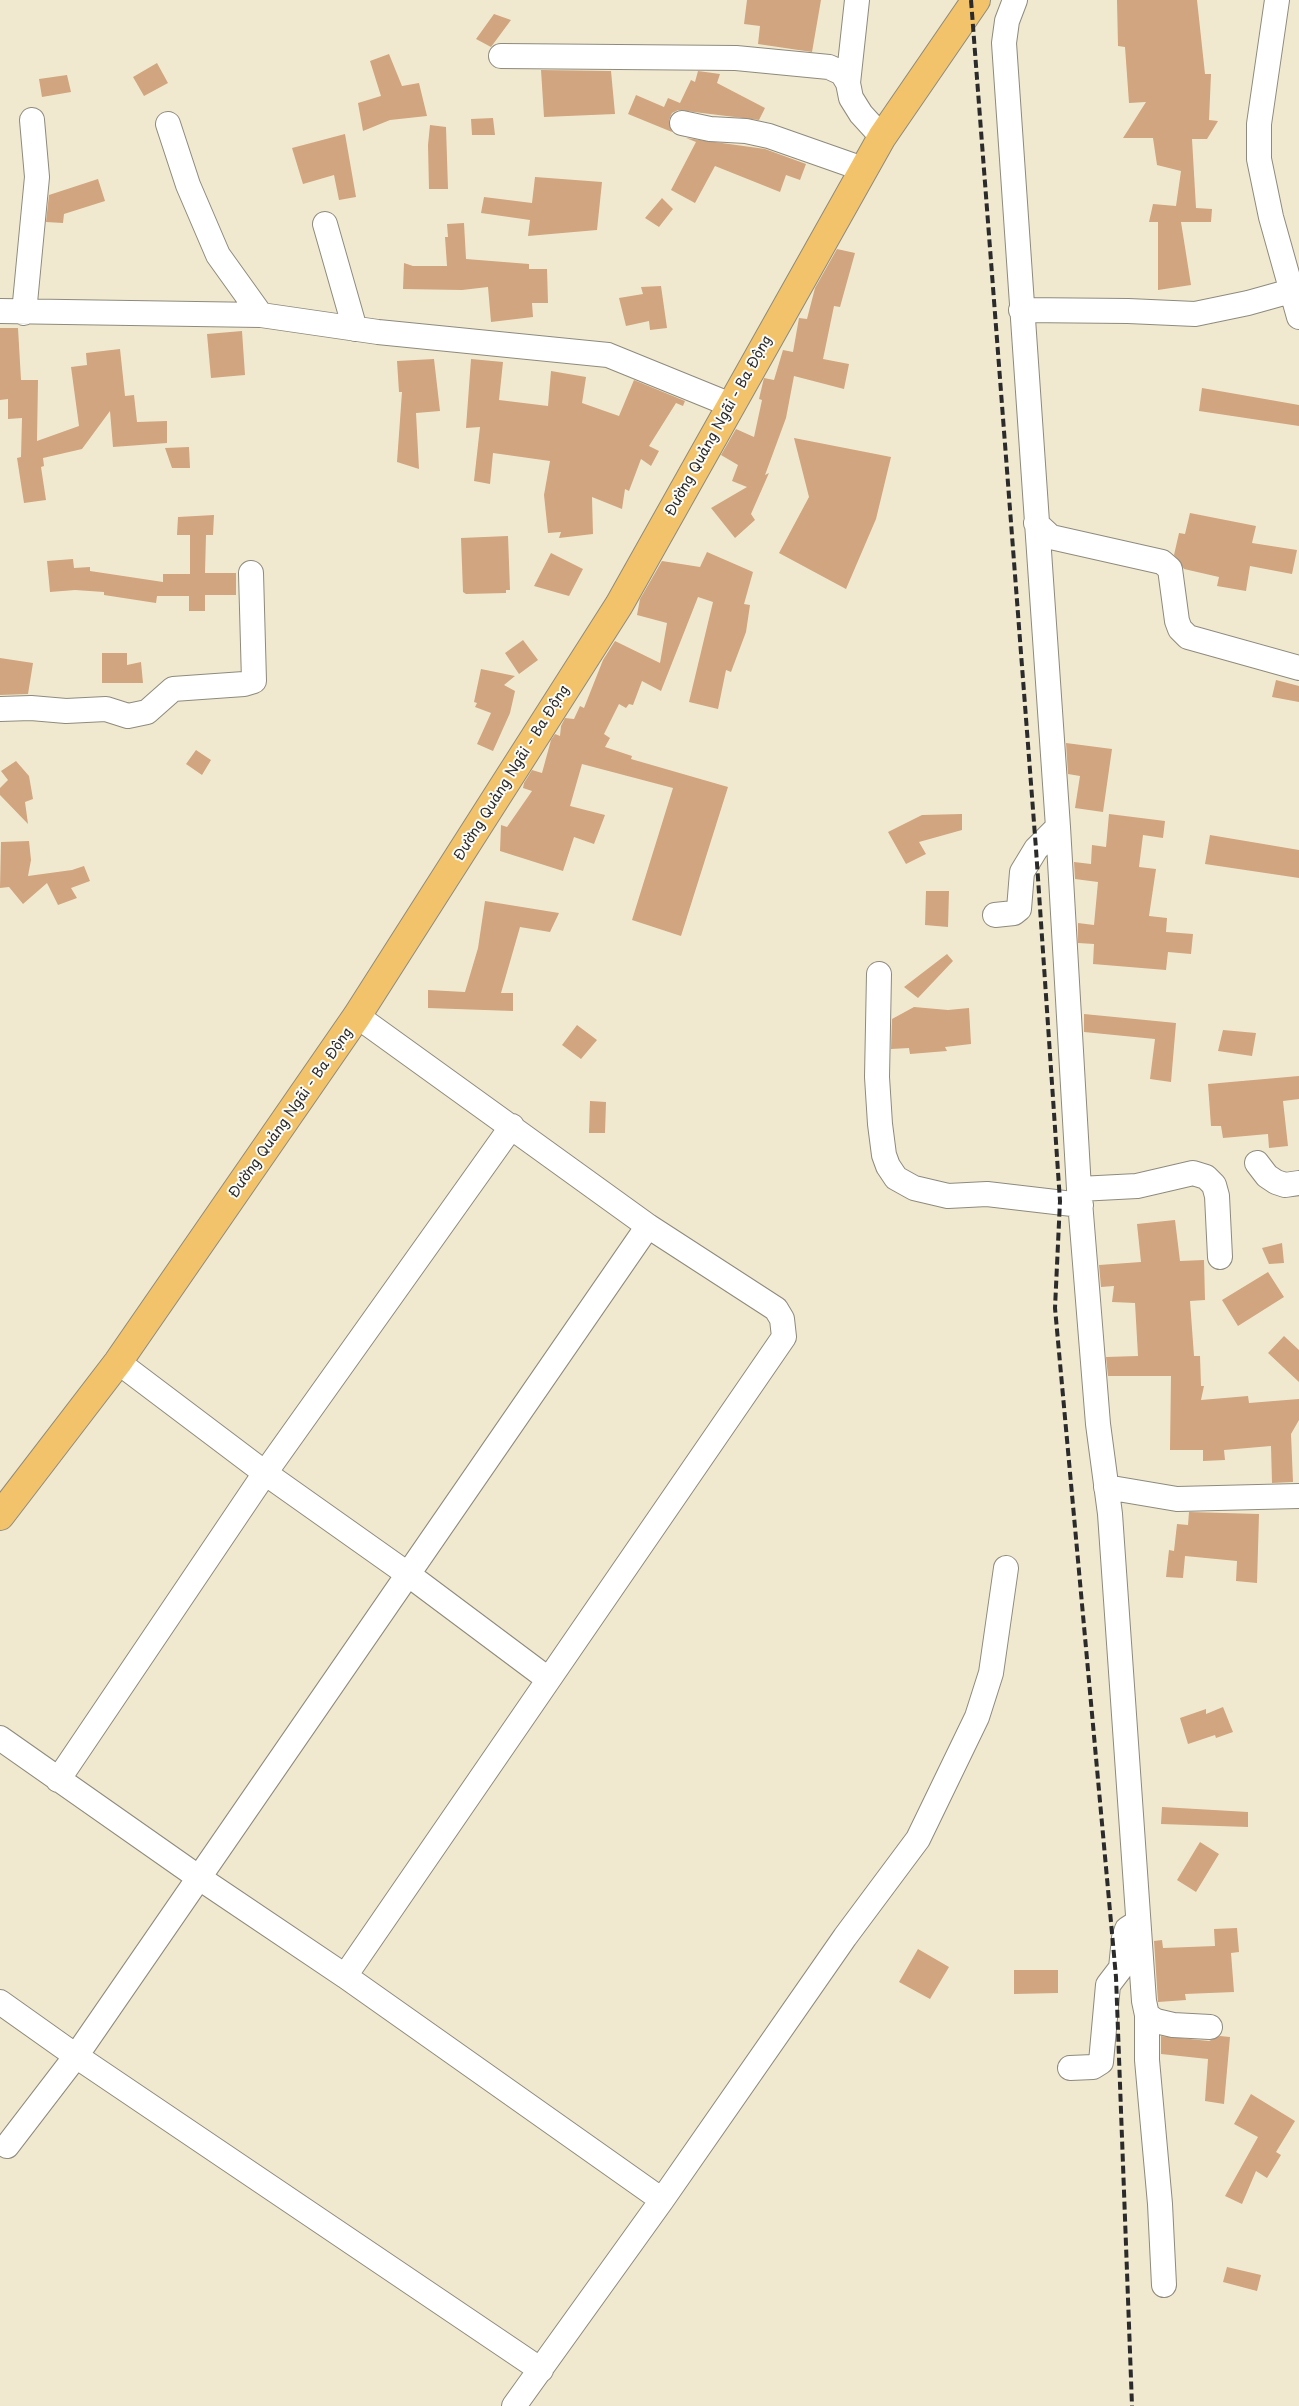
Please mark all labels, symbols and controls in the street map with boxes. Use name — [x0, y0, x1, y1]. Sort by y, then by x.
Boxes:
street label: Đường Quảng Ngãi - Ba Động — [662, 333, 776, 519]
street label: Đường Quảng Ngãi - Ba Động — [451, 682, 573, 864]
street label: Đường Quảng Ngãi - Ba Động — [226, 1025, 356, 1201]

